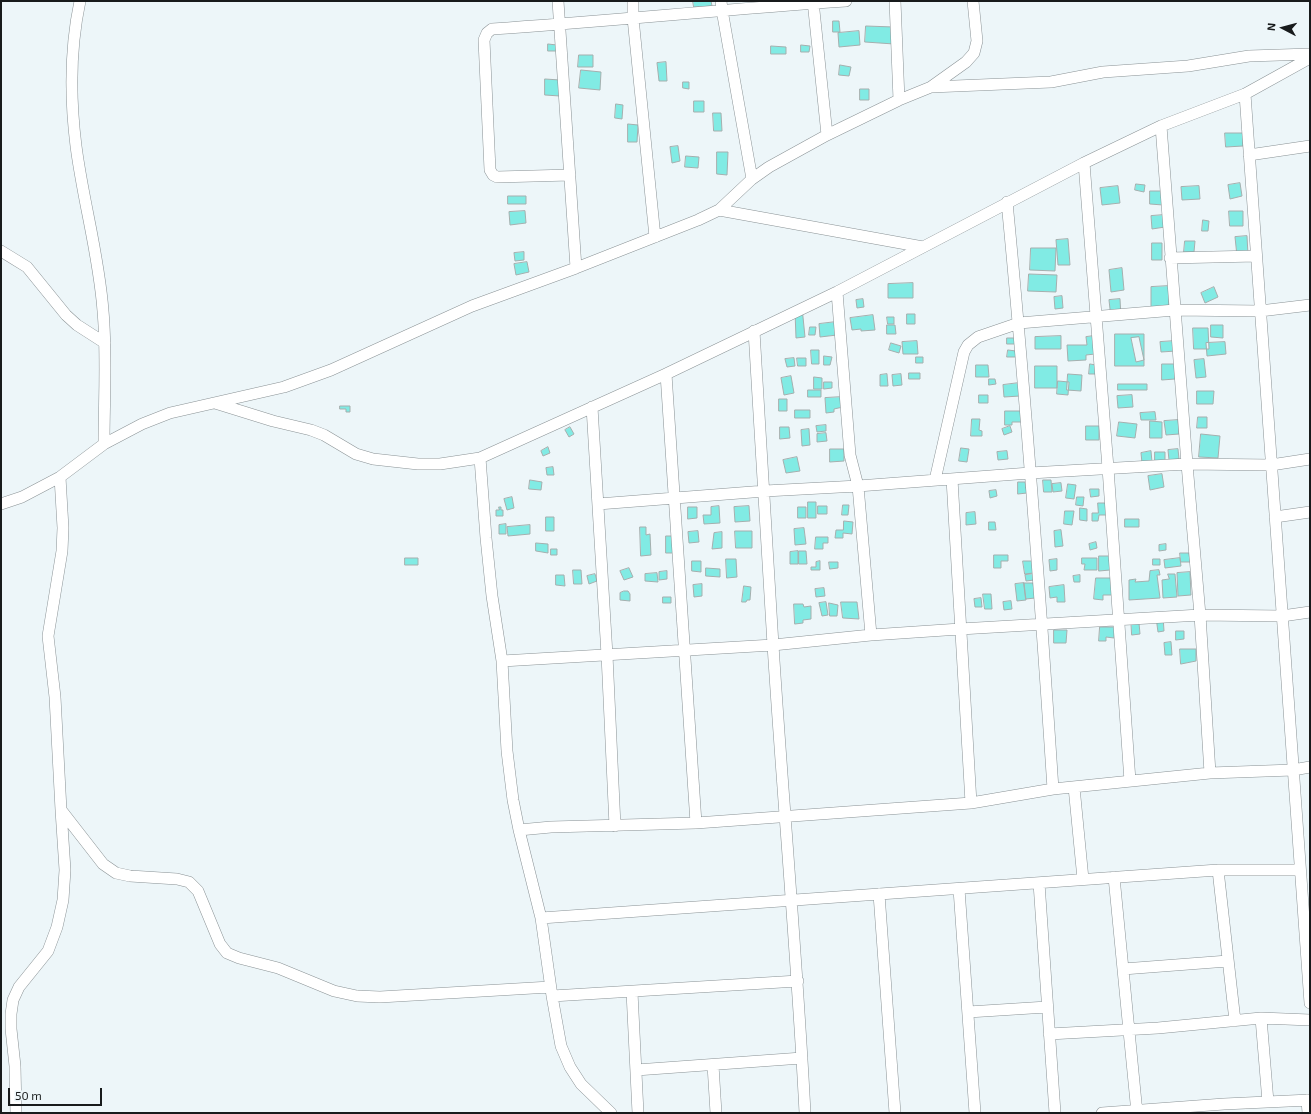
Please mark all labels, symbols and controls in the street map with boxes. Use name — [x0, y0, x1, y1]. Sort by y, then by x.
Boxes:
north arrow — [1263, 8, 1303, 48]
text: N — [1264, 22, 1277, 31]
scale bar — [10, 1080, 104, 1106]
text: 50 m — [15, 1088, 42, 1102]

